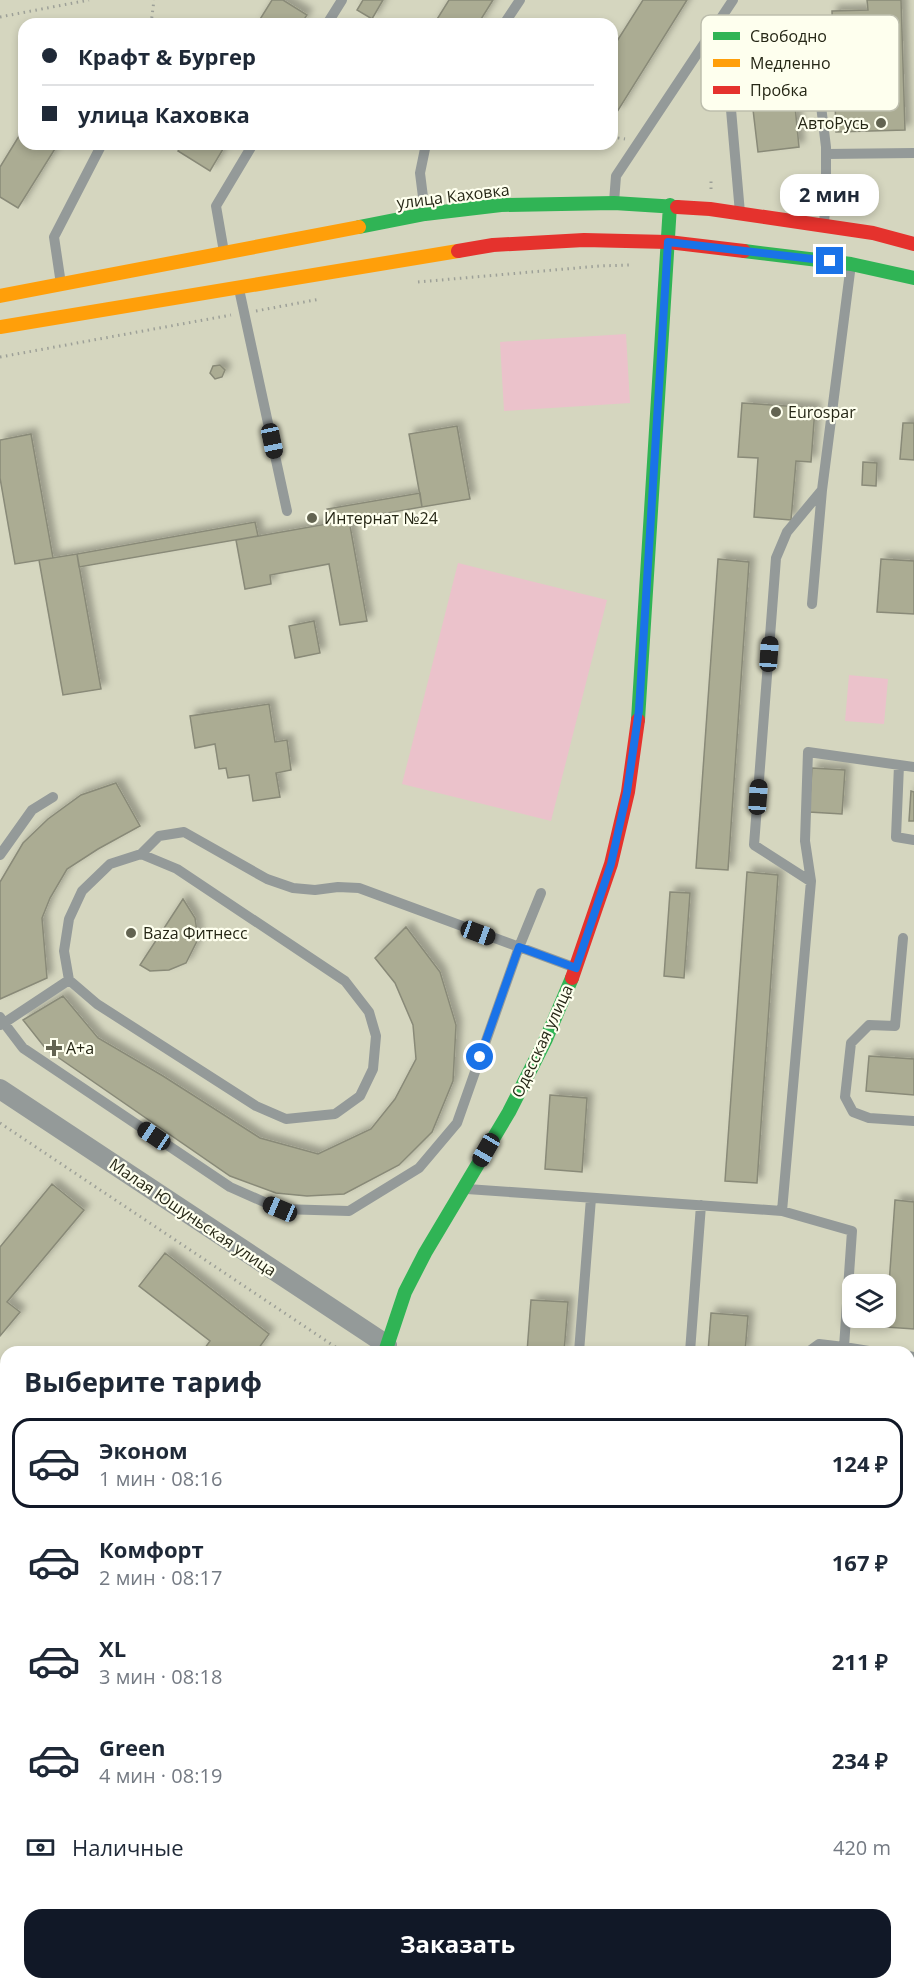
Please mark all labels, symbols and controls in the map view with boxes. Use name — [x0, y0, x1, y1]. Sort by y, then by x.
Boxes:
legend — [701, 15, 899, 111]
text: Свободно — [750, 25, 827, 47]
text: Крафт & Бургер — [78, 41, 256, 71]
text: Медленно — [750, 52, 831, 74]
text: Пробка — [750, 79, 808, 101]
text: улица Каховка — [78, 99, 250, 129]
place label: АвтоРусь — [798, 112, 869, 134]
marker: АвтоРусь — [874, 116, 888, 130]
callout: 2 мин — [780, 174, 880, 216]
street label: улица Каховка — [395, 178, 511, 214]
text: 2 мин — [799, 181, 860, 208]
route end — [816, 247, 843, 274]
place label: Eurospar — [788, 401, 856, 423]
marker: Eurospar — [769, 405, 783, 419]
car — [259, 422, 285, 460]
place label: Интернат №24 — [324, 507, 438, 529]
marker: Интернат №24 — [305, 511, 319, 525]
car — [759, 635, 779, 673]
car — [748, 778, 768, 816]
car — [458, 918, 498, 948]
place label: Baza Фитнесс — [143, 922, 248, 944]
marker: Baza Фитнесс — [124, 926, 138, 940]
street label: Одесская улица — [506, 981, 578, 1101]
place label: А+а — [66, 1037, 94, 1059]
marker: А+а — [47, 1041, 61, 1055]
route start — [466, 1043, 493, 1070]
car — [134, 1118, 174, 1154]
car — [469, 1130, 503, 1170]
street label: Малая Юшуньская улица — [105, 1153, 281, 1281]
car — [260, 1194, 300, 1224]
map controls — [842, 1274, 896, 1328]
button: layers — [842, 1274, 896, 1328]
text: Выберите тариф — [24, 1363, 262, 1400]
text: Эконом — [99, 1435, 188, 1465]
icon: car — [27, 1436, 81, 1490]
text: 124 ₽ — [832, 1448, 888, 1478]
text: 1 мин · 08:16 — [99, 1465, 222, 1492]
text: Комфорт — [99, 1534, 204, 1564]
icon: car — [27, 1535, 81, 1589]
text: 167 ₽ — [832, 1547, 888, 1577]
text: 2 мин · 08:17 — [99, 1564, 222, 1591]
text: XL — [99, 1633, 126, 1663]
icon: car — [27, 1634, 81, 1688]
text: 211 ₽ — [832, 1646, 888, 1676]
text: 3 мин · 08:18 — [99, 1663, 222, 1690]
text: Green — [99, 1732, 165, 1762]
icon: car — [27, 1733, 81, 1787]
text: 234 ₽ — [832, 1745, 888, 1775]
text: 4 мин · 08:19 — [99, 1762, 222, 1789]
icon: cash — [24, 1831, 57, 1864]
text: Наличные — [72, 1832, 184, 1862]
text: 420 m — [833, 1834, 891, 1861]
button: Заказать — [24, 1909, 891, 1978]

